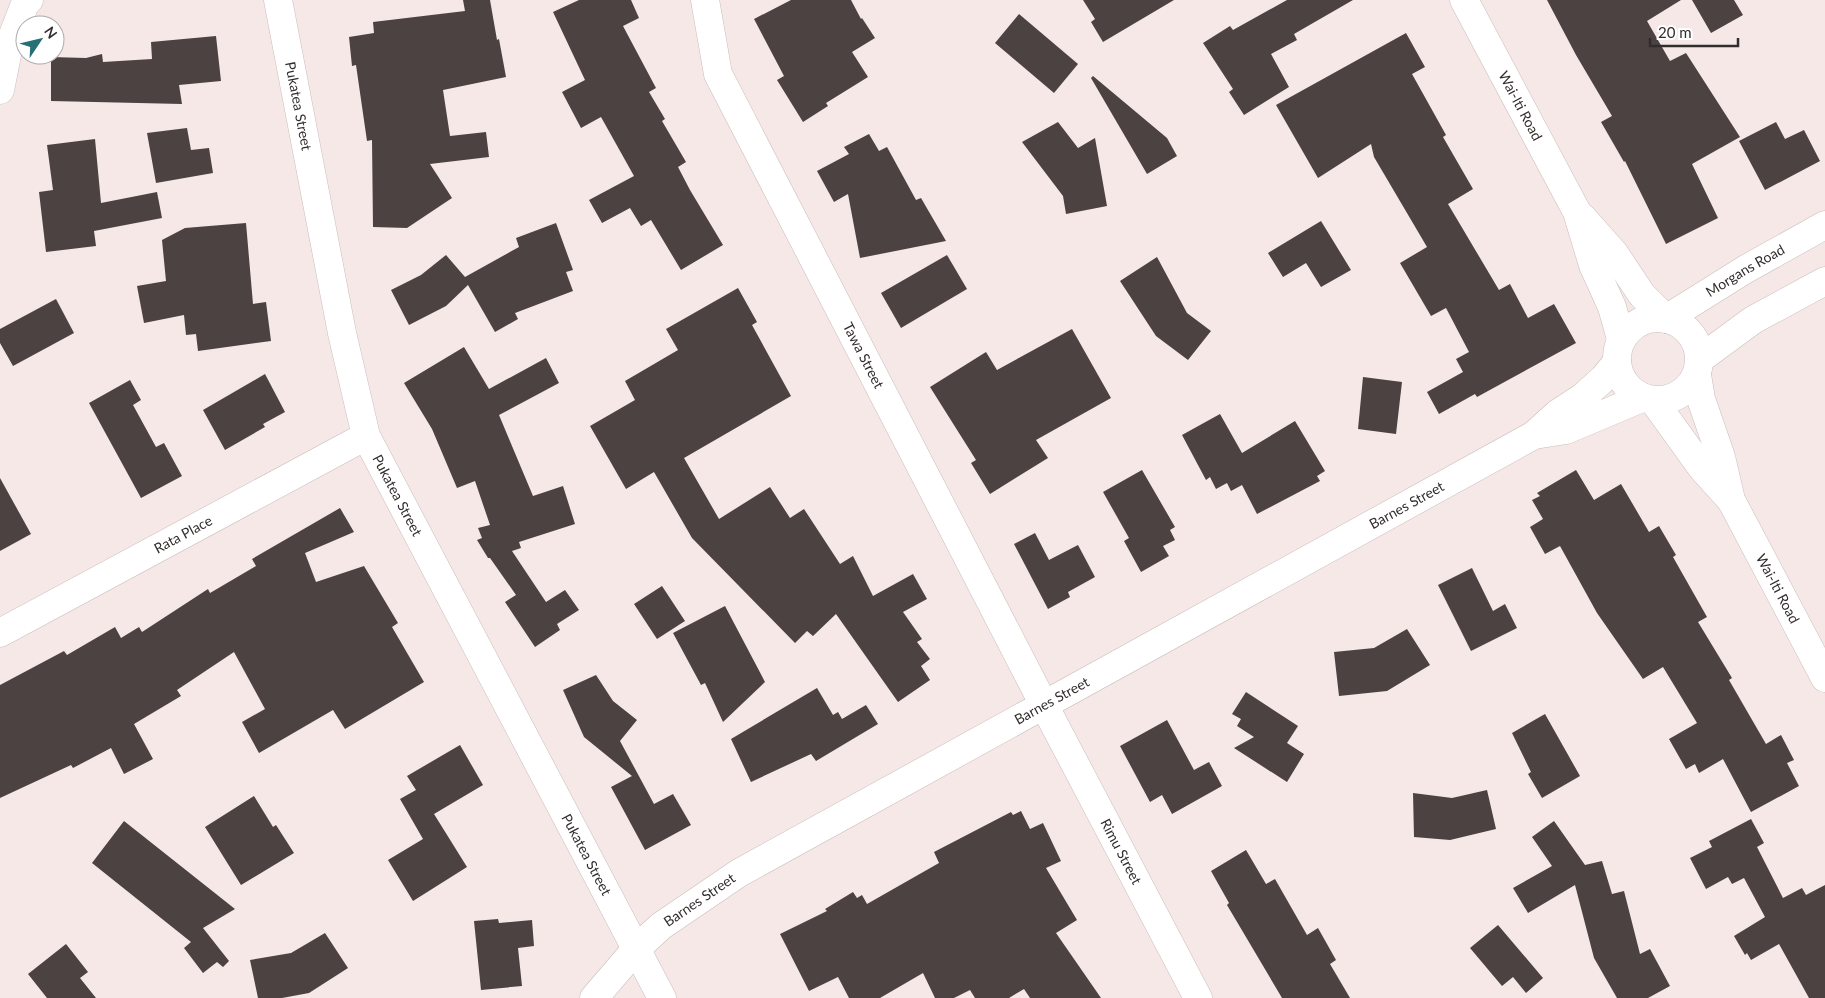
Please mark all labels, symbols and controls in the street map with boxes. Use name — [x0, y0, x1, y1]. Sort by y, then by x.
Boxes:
north arrow — [15, 15, 65, 65]
scale bar — [1650, 15, 1738, 47]
text: N — [41, 23, 61, 42]
text: 20 m — [1658, 23, 1692, 41]
street label: Pukatea Street — [282, 60, 316, 152]
street label: Wai-Iti Road — [1495, 68, 1546, 143]
street label: Morgans Road — [1702, 240, 1787, 300]
street label: Tawa Street — [840, 319, 888, 391]
street label: Pukatea Street — [369, 451, 426, 539]
street label: Barnes Street — [1366, 477, 1447, 532]
street label: Rata Place — [151, 511, 215, 557]
street label: Wai-Iti Road — [1753, 551, 1804, 626]
street label: Barnes Street — [1011, 673, 1092, 728]
street label: Pukatea Street — [558, 811, 615, 898]
street label: Rimu Street — [1097, 816, 1146, 887]
street label: Barnes Street — [660, 869, 738, 930]

